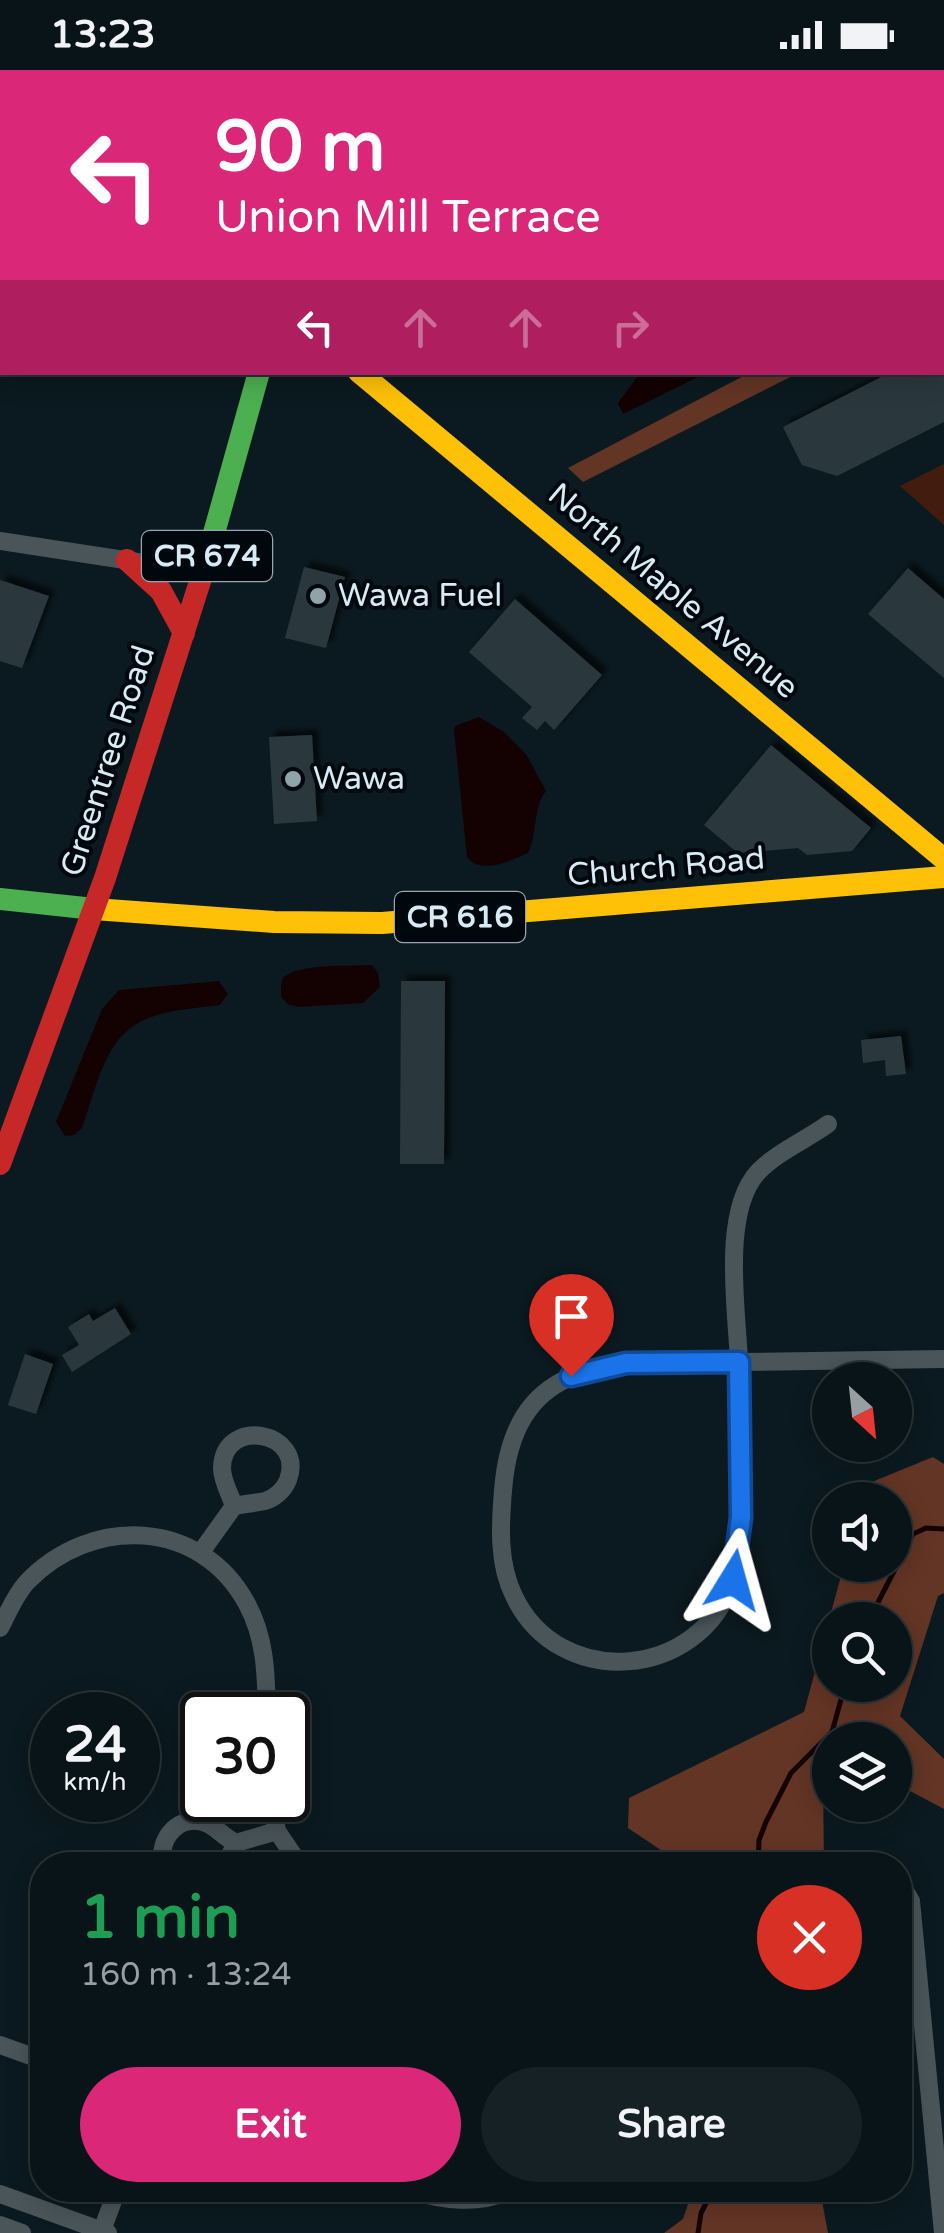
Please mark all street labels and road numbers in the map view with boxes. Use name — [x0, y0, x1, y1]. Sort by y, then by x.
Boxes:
street label: North Maple Avenue — [540, 475, 806, 707]
road number: CR 674 — [142, 531, 272, 581]
street label: Greentree Road — [53, 641, 163, 881]
street label: Church Road — [566, 839, 766, 895]
road number: CR 616 — [395, 892, 525, 942]

